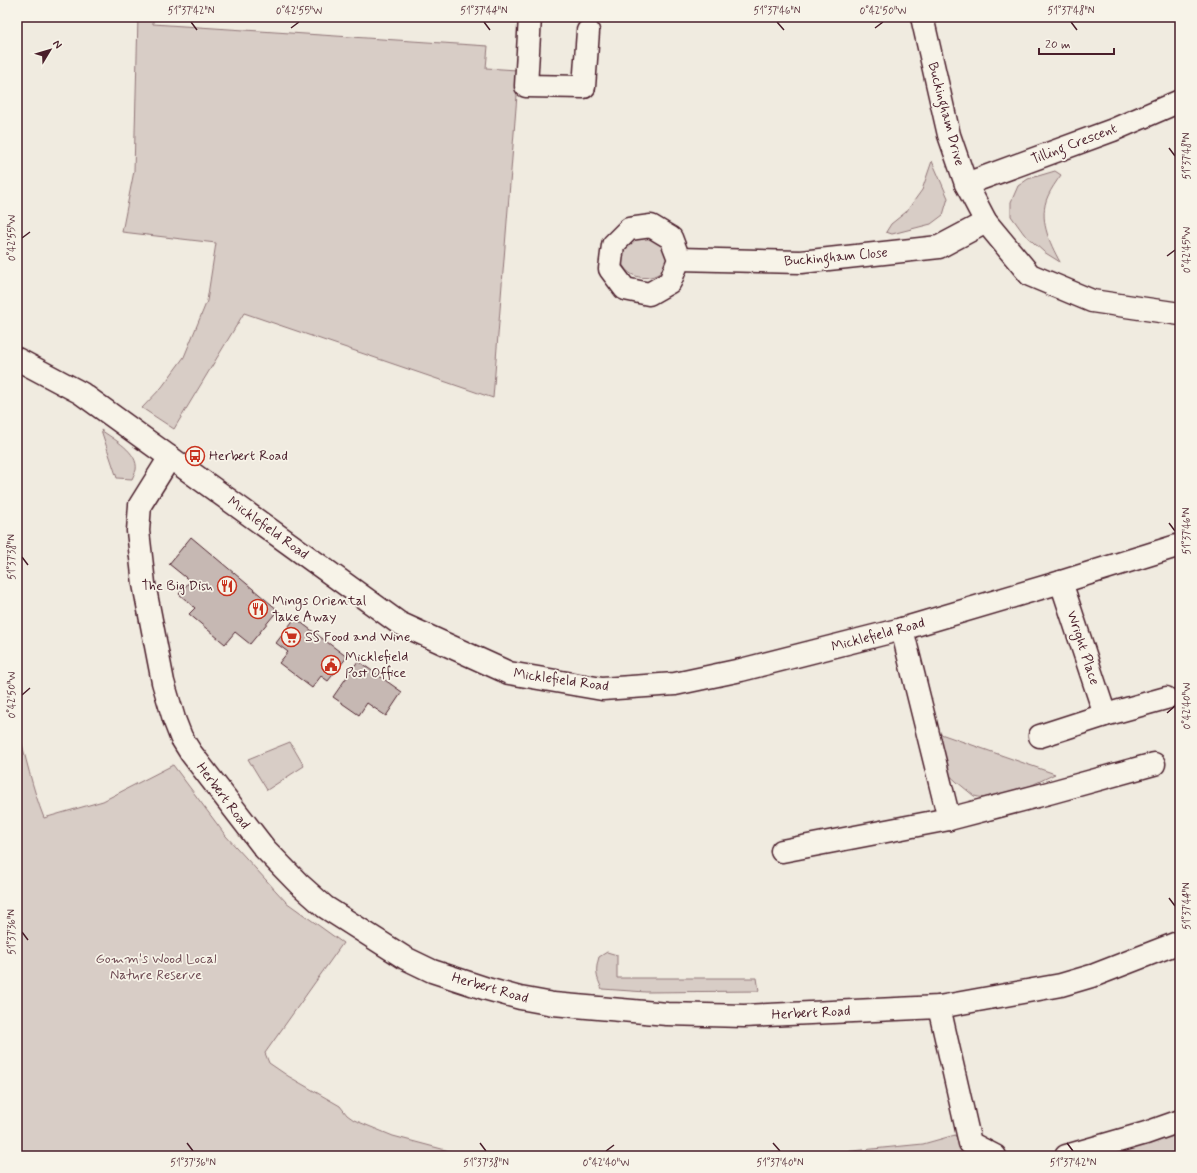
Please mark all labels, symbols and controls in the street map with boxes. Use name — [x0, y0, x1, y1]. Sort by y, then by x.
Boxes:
text: 51°37'42"N — [168, 4, 215, 18]
text: 0°42'55"W — [276, 4, 322, 18]
text: 51°37'44"N — [460, 4, 508, 18]
text: 51°37'46"N — [754, 4, 801, 18]
text: 0°42'50"W — [860, 4, 906, 18]
text: 51°37'48"N — [1048, 4, 1095, 18]
north arrow — [30, 30, 70, 70]
scale bar — [1039, 30, 1114, 56]
text: N — [49, 37, 65, 52]
text: 20 m — [1045, 37, 1071, 53]
street label: Buckingham Drive — [922, 60, 968, 168]
street label: Tilling Crescent — [1029, 119, 1120, 170]
text: 51°37'48"N — [1180, 132, 1194, 179]
text: 0°42'55"W — [5, 215, 19, 261]
text: 0°42'45"W — [1180, 227, 1194, 273]
street label: Buckingham Close — [783, 244, 889, 272]
bus stop icon: Herbert Road — [184, 445, 206, 467]
place label: Herbert Road — [209, 447, 288, 465]
street label: Micklefield Road — [224, 493, 312, 563]
text: 51°37'46"N — [1180, 507, 1194, 555]
text: 51°37'38"N — [5, 534, 19, 580]
restaurant icon: The Big Dish — [216, 575, 238, 597]
place label: The Big Dish — [142, 577, 213, 595]
place label: Mings Oriental Take Away — [272, 592, 366, 626]
restaurant icon: Mings Oriental Take Away — [247, 598, 269, 620]
street label: Wright Place — [1062, 609, 1103, 688]
street label: Micklefield Road — [829, 614, 927, 656]
supermarket icon: SS Food and Wine — [280, 626, 302, 648]
place label: SS Food and Wine — [305, 628, 410, 646]
place label: Micklefield Post Office — [345, 648, 408, 682]
public building icon: Micklefield Post Office — [320, 654, 342, 676]
street label: Micklefield Road — [512, 664, 610, 696]
text: 0°42'50"W — [5, 672, 19, 718]
text: 0°42'40"W — [1180, 683, 1194, 729]
street label: Herbert Road — [192, 759, 254, 833]
text: 51°37'44"N — [1180, 882, 1194, 930]
text: 51°37'36"N — [5, 909, 19, 955]
park label: Gomm's Wood Local Nature Reserve — [96, 950, 217, 984]
street label: Herbert Road — [450, 968, 530, 1008]
street label: Herbert Road — [771, 1002, 851, 1024]
text: 51°37'36"N — [170, 1156, 216, 1170]
text: 51°37'38"N — [463, 1156, 509, 1170]
text: 0°42'40"W — [583, 1156, 629, 1170]
text: 51°37'40"N — [756, 1156, 804, 1170]
text: 51°37'42"N — [1050, 1156, 1097, 1170]

